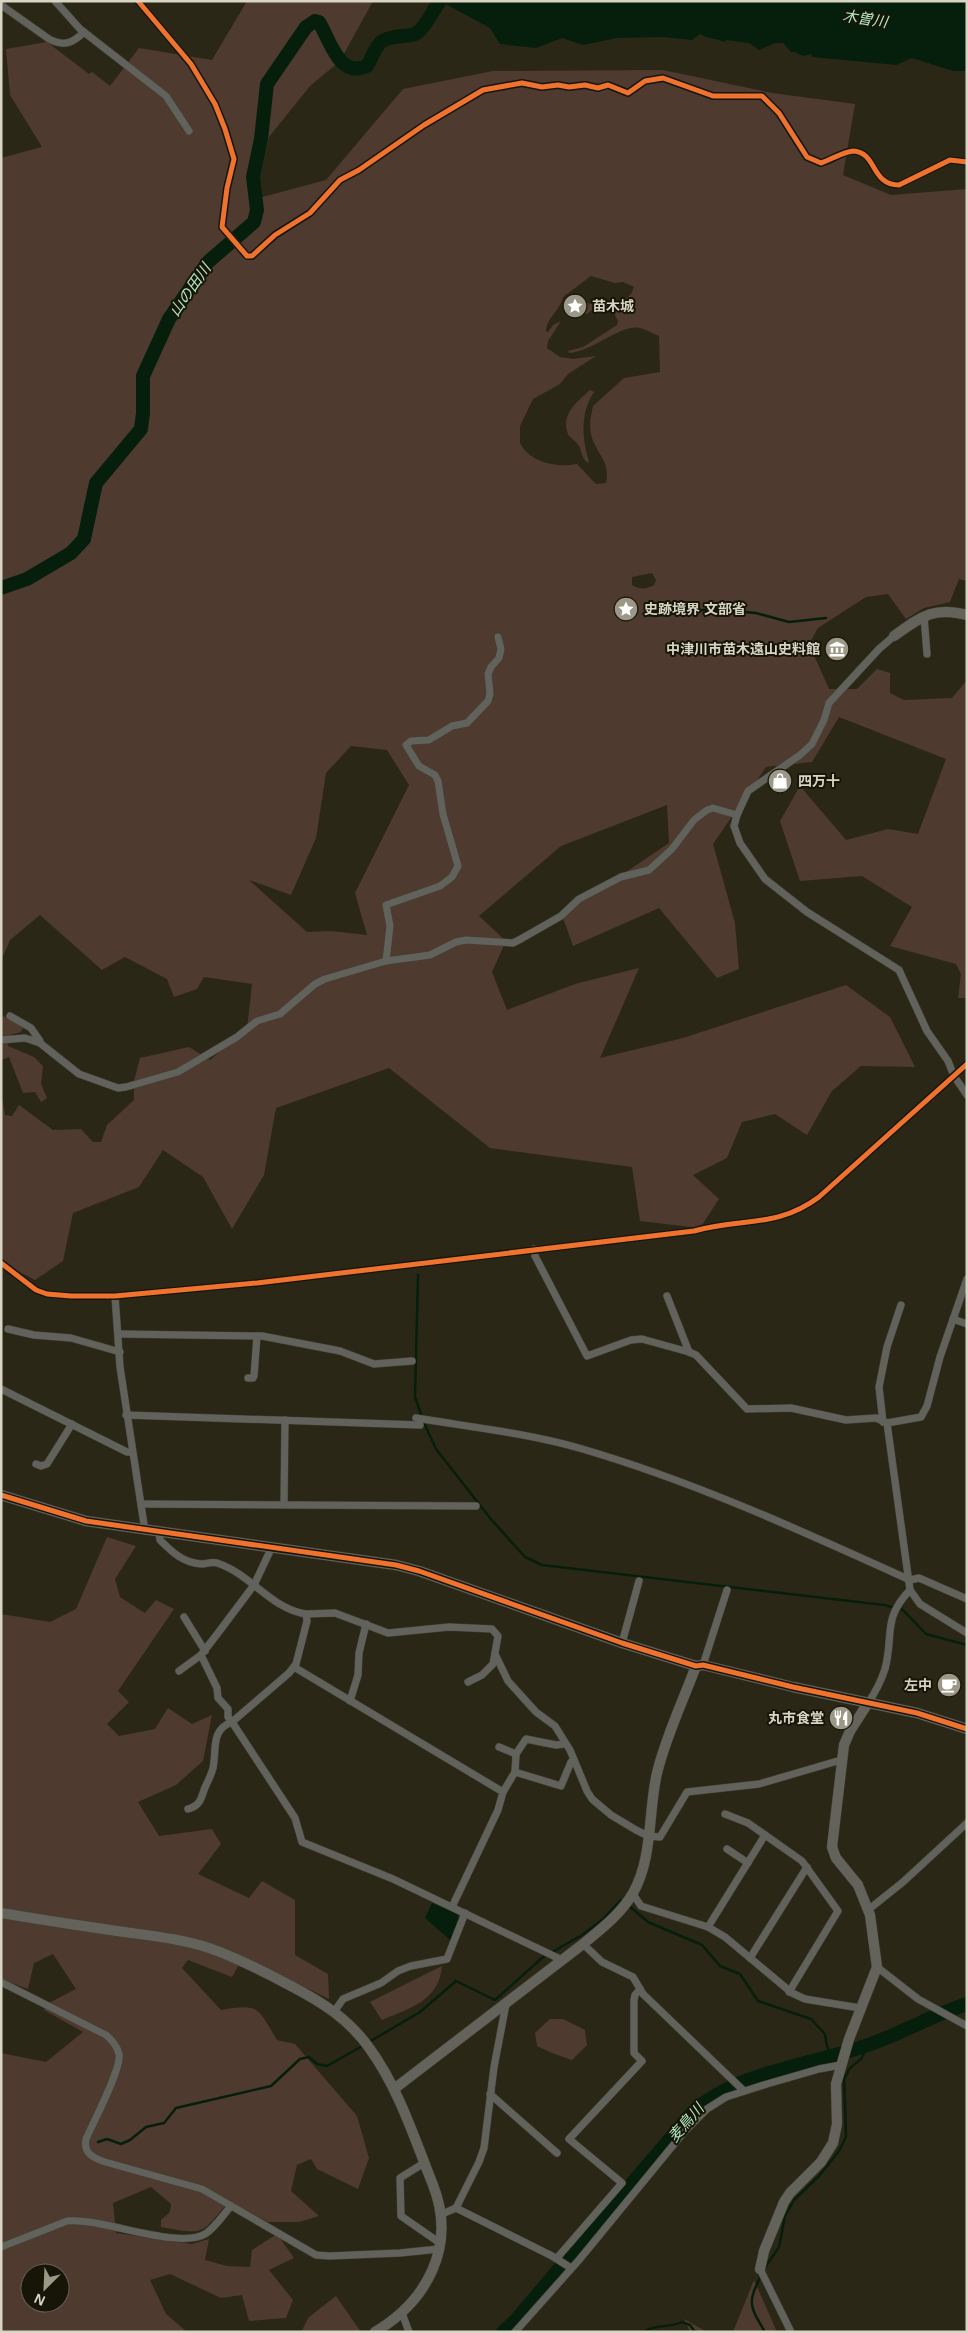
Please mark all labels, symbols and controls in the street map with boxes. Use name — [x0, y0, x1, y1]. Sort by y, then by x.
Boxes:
water label: 木曽川 — [842, 7, 891, 31]
water label: 山の田川 — [165, 259, 215, 319]
place icon: 苗木城 — [562, 293, 588, 319]
place label: 苗木城 — [592, 298, 634, 314]
place icon: 史跡境界 文部省 — [613, 596, 639, 622]
place label: 史跡境界 文部省 — [644, 601, 746, 617]
museum icon: 中津川市苗木遠山史料館 — [824, 636, 850, 662]
place label: 中津川市苗木遠山史料館 — [666, 641, 820, 657]
shop icon: 四万十 — [767, 768, 793, 794]
place label: 四万十 — [798, 773, 840, 789]
cafe icon: 左中 — [936, 1672, 962, 1698]
place label: 左中 — [904, 1677, 932, 1693]
restaurant icon: 丸市食堂 — [828, 1705, 854, 1731]
place label: 丸市食堂 — [768, 1710, 824, 1726]
water label: 麦鳥川 — [664, 2099, 708, 2145]
north arrow — [20, 2263, 70, 2313]
text: N — [32, 2291, 48, 2309]

